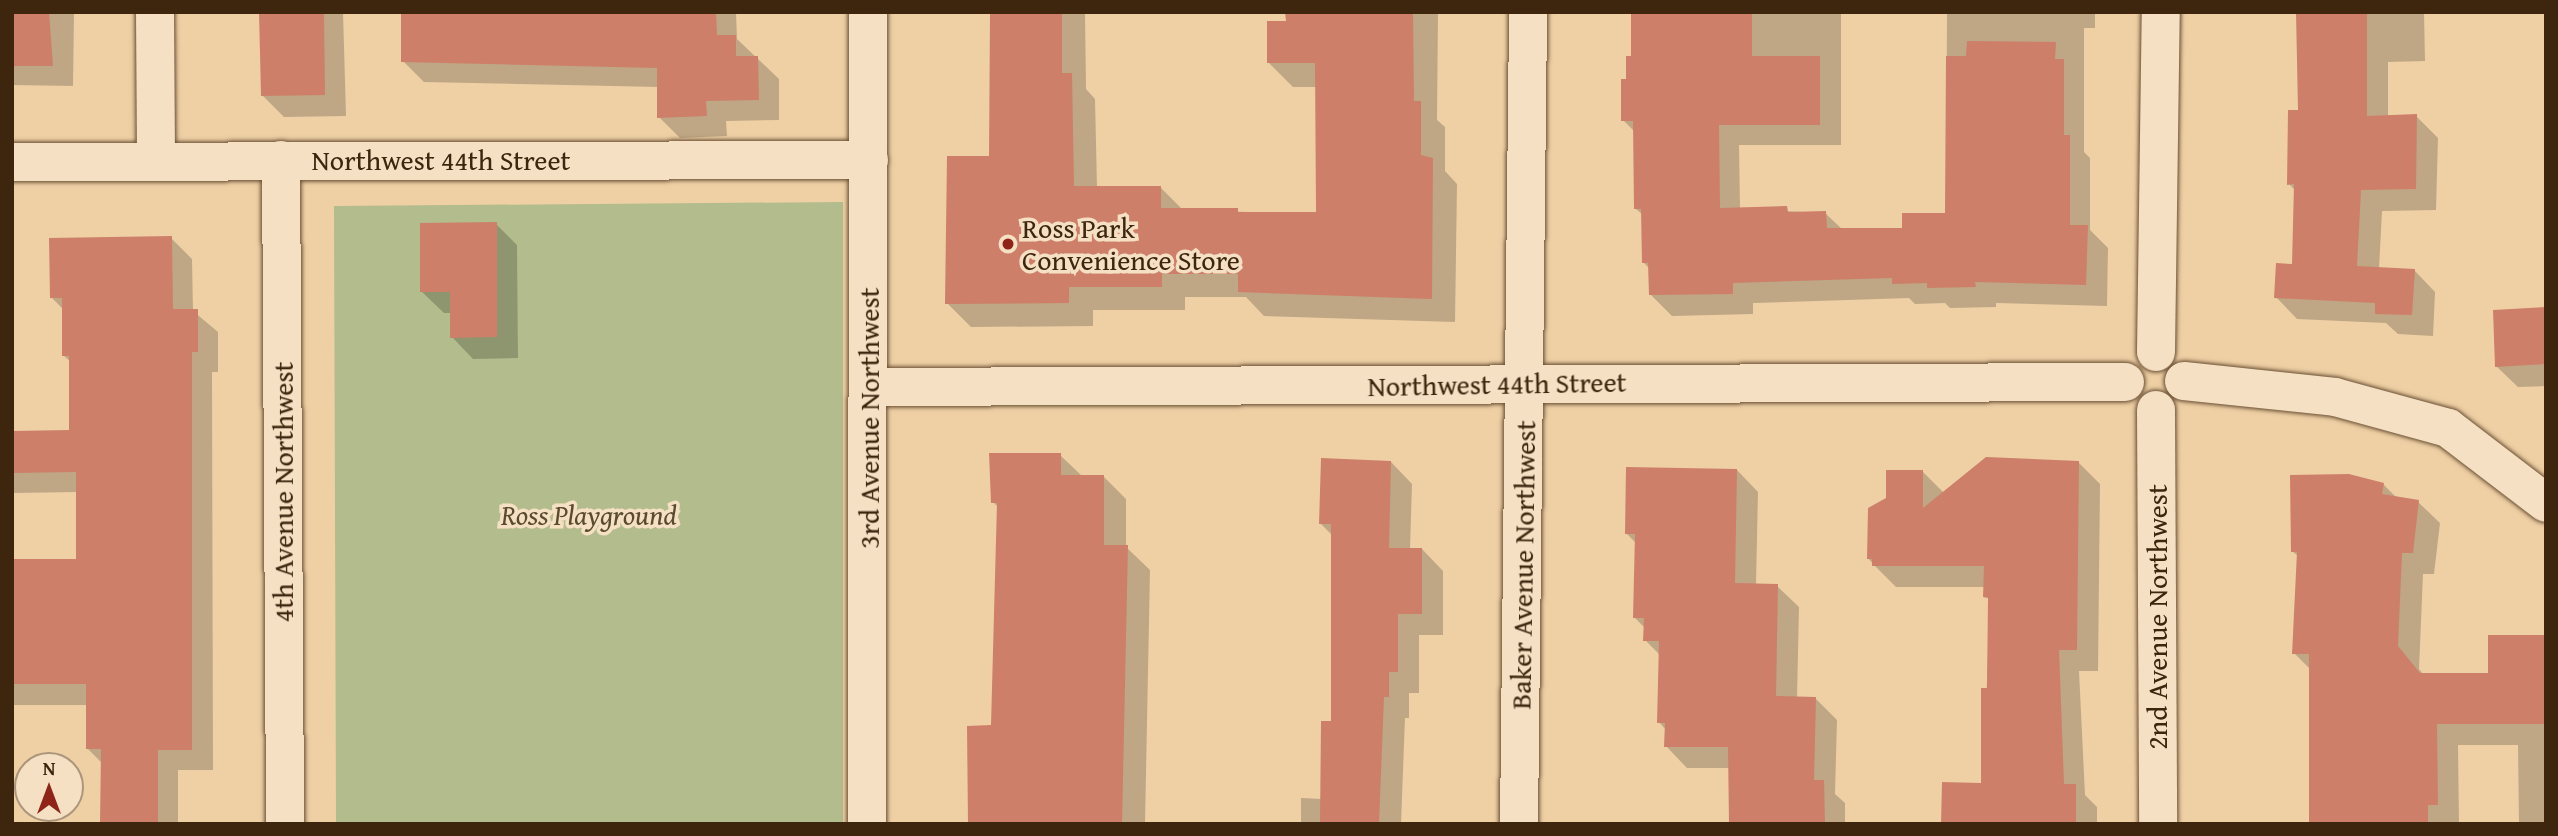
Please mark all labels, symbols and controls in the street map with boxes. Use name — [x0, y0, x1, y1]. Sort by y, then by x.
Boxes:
street label: Northwest 44th Street — [312, 143, 570, 177]
place label: Ross Park Convenience Store — [1022, 211, 1240, 277]
marker: Ross Park Convenience Store — [1000, 236, 1016, 252]
street label: 3rd Avenue Northwest — [852, 287, 886, 549]
street label: 4th Avenue Northwest — [266, 362, 300, 622]
street label: Northwest 44th Street — [1367, 365, 1627, 403]
street label: Baker Avenue Northwest — [1504, 420, 1542, 710]
street label: 2nd Avenue Northwest — [2140, 484, 2174, 750]
park label: Ross Playground — [501, 498, 677, 532]
north arrow — [14, 752, 84, 822]
text: N — [43, 754, 55, 782]

